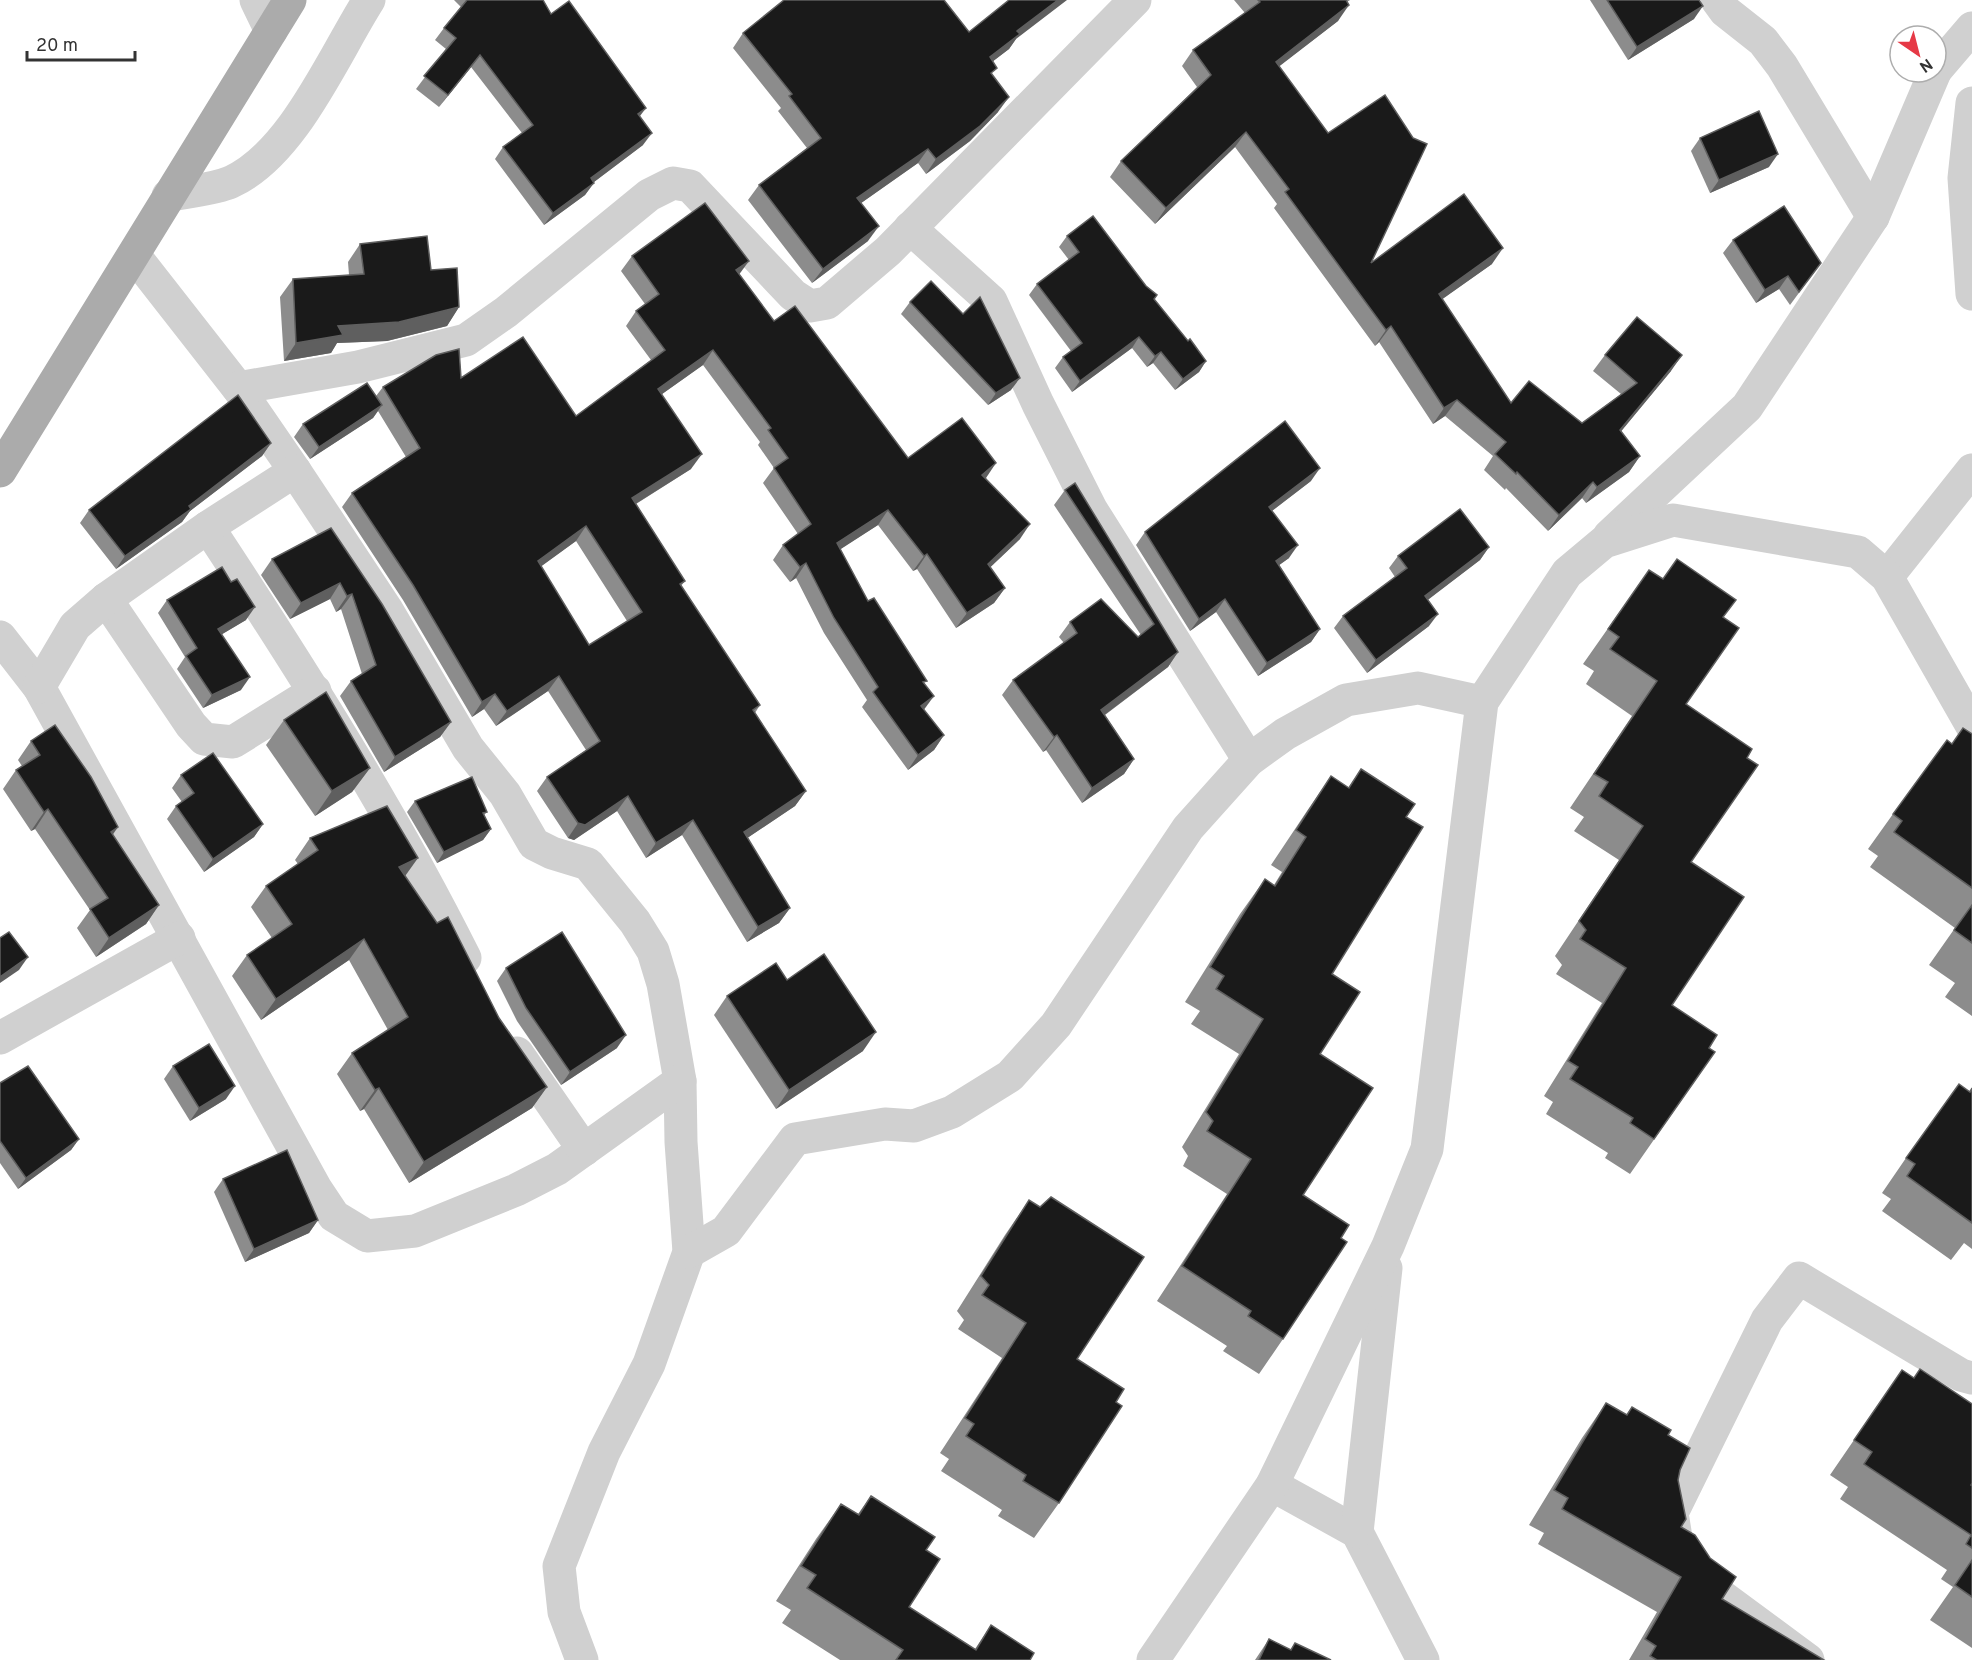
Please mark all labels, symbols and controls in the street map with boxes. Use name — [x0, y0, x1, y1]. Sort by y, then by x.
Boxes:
scale bar — [27, 24, 135, 62]
north arrow — [1888, 24, 1948, 84]
text: 20 m — [36, 35, 78, 58]
text: N — [1915, 53, 1936, 76]

